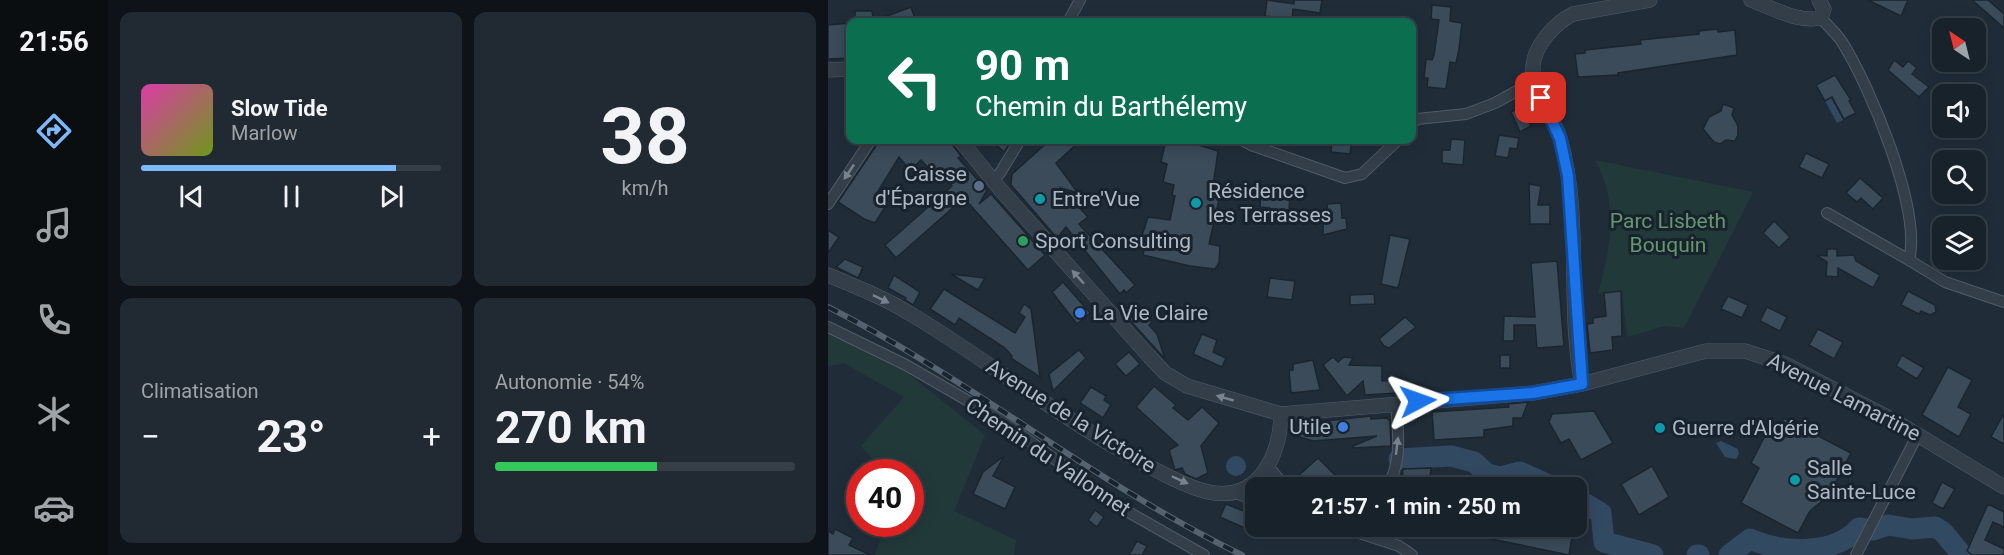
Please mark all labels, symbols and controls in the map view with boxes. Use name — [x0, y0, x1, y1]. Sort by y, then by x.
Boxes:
north arrow — [1932, 18, 1986, 72]
map controls — [1932, 18, 1986, 270]
text: 21:56 — [19, 26, 89, 58]
text: 90 m — [975, 41, 1070, 90]
icon: left — [876, 42, 954, 120]
pin — [1515, 72, 1566, 123]
icon: arrive — [1524, 81, 1557, 114]
button: sound — [1932, 84, 1986, 138]
text: 38 — [600, 91, 690, 182]
text: Chemin du Barthélemy — [975, 91, 1247, 123]
text: Slow Tide — [231, 96, 328, 121]
icon: directions — [33, 110, 75, 152]
text: Marlow — [231, 121, 297, 145]
button: search — [1932, 150, 1986, 204]
place label: Caisse d'Épargne — [875, 162, 967, 210]
one-way arrow — [843, 163, 855, 179]
text: km/h — [622, 176, 668, 200]
marker: Caisse d'Épargne — [972, 179, 986, 193]
place label: Résidence les Terrasses — [1208, 179, 1331, 227]
icon: previous — [175, 180, 208, 213]
icon: pause — [275, 180, 308, 213]
icon: next — [375, 180, 408, 213]
place label: Entre'Vue — [1052, 187, 1140, 211]
marker: Entre'Vue — [1033, 192, 1047, 206]
marker: Résidence les Terrasses — [1189, 196, 1203, 210]
icon: music — [33, 204, 75, 246]
park label: Parc Lisbeth Bouquin — [1610, 209, 1726, 257]
button: layers — [1932, 216, 1986, 270]
place label: Sport Consulting — [1035, 229, 1191, 253]
marker: Sport Consulting — [1016, 234, 1030, 248]
one-way arrow — [1072, 270, 1085, 285]
one-way arrow — [872, 294, 890, 304]
icon: phone — [33, 299, 75, 341]
place label: La Vie Claire — [1092, 301, 1208, 325]
marker: La Vie Claire — [1073, 306, 1087, 320]
street label: Avenue Lamartine — [1763, 348, 1925, 446]
street label: Avenue de la Victoire — [982, 354, 1160, 478]
position arrow — [1386, 369, 1450, 433]
text: Autonomie · 54% — [495, 370, 644, 394]
text: Climatisation — [141, 379, 259, 403]
icon: climate — [33, 393, 75, 435]
street label: Chemin du Vallonnet — [961, 393, 1135, 521]
one-way arrow — [1216, 393, 1234, 403]
text: 270 km — [495, 401, 647, 454]
text: 23° — [256, 410, 326, 463]
place label: Utile — [1289, 415, 1331, 439]
place label: Guerre d'Algérie — [1672, 416, 1819, 440]
text: − — [141, 417, 160, 456]
text: + — [422, 417, 441, 456]
marker: Utile — [1336, 420, 1350, 434]
marker: Guerre d'Algérie — [1653, 421, 1667, 435]
one-way arrow — [1392, 437, 1402, 456]
place label: Salle Sainte-Luce — [1807, 456, 1916, 504]
speed limit sign: 40 — [846, 459, 924, 537]
marker: Salle Sainte-Luce — [1788, 473, 1802, 487]
one-way arrow — [1171, 475, 1188, 484]
icon: car — [33, 487, 75, 529]
text: 21:57 · 1 min · 250 m — [1311, 494, 1521, 519]

